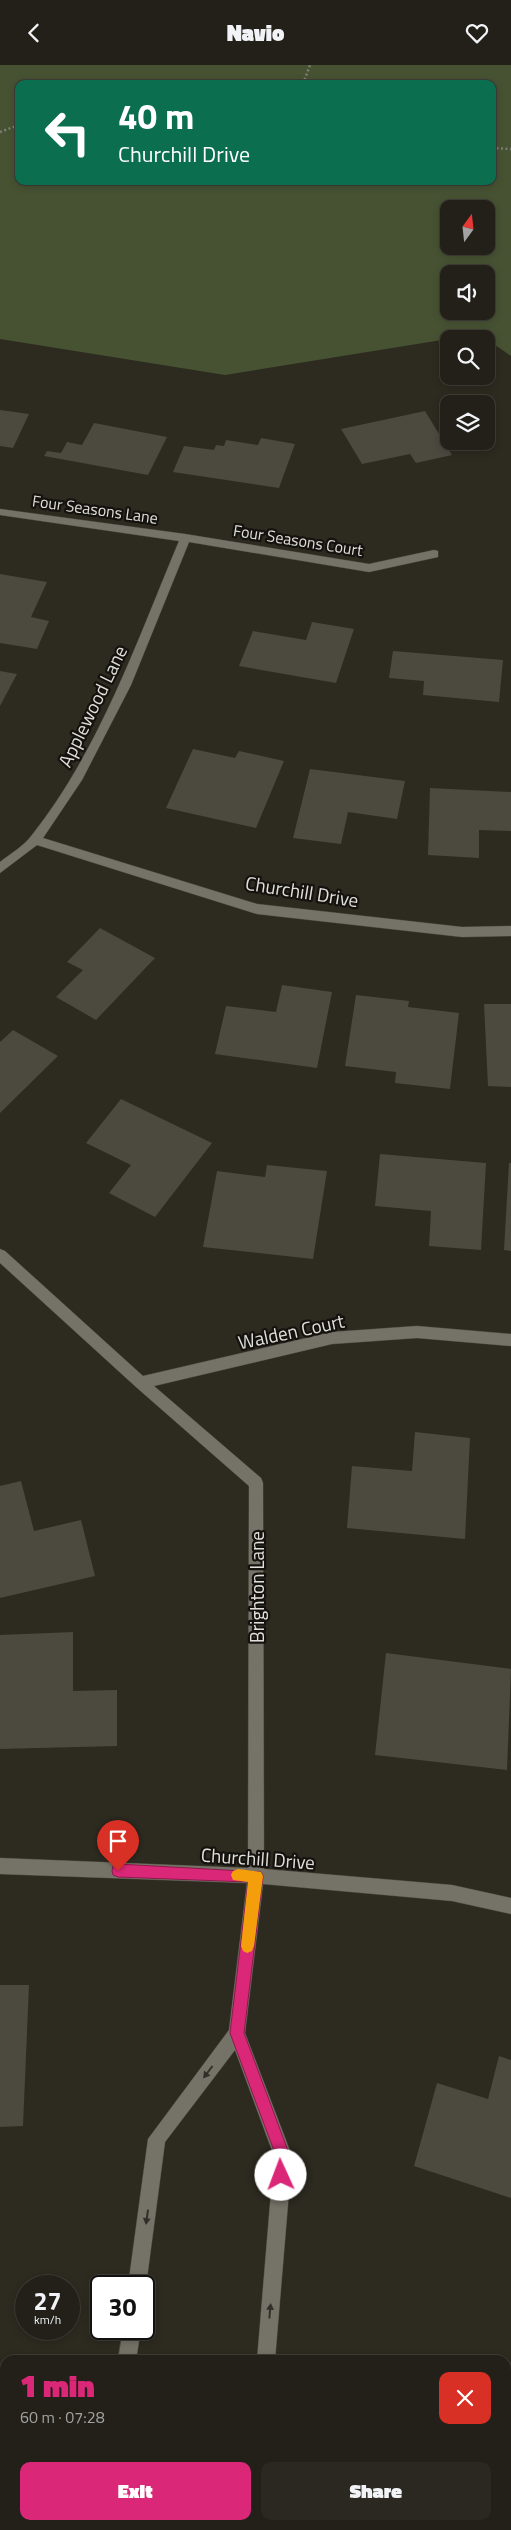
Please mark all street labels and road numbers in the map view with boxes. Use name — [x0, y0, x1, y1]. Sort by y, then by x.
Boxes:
street label: Four Seasons Lane — [31, 488, 159, 530]
street label: Four Seasons Court — [231, 518, 365, 562]
street label: Applewood Lane — [50, 640, 134, 772]
street label: Churchill Drive — [243, 868, 361, 914]
street label: Walden Court — [235, 1306, 347, 1356]
street label: Brighton Lane — [242, 1531, 271, 1643]
street label: Churchill Drive — [200, 1840, 316, 1876]

